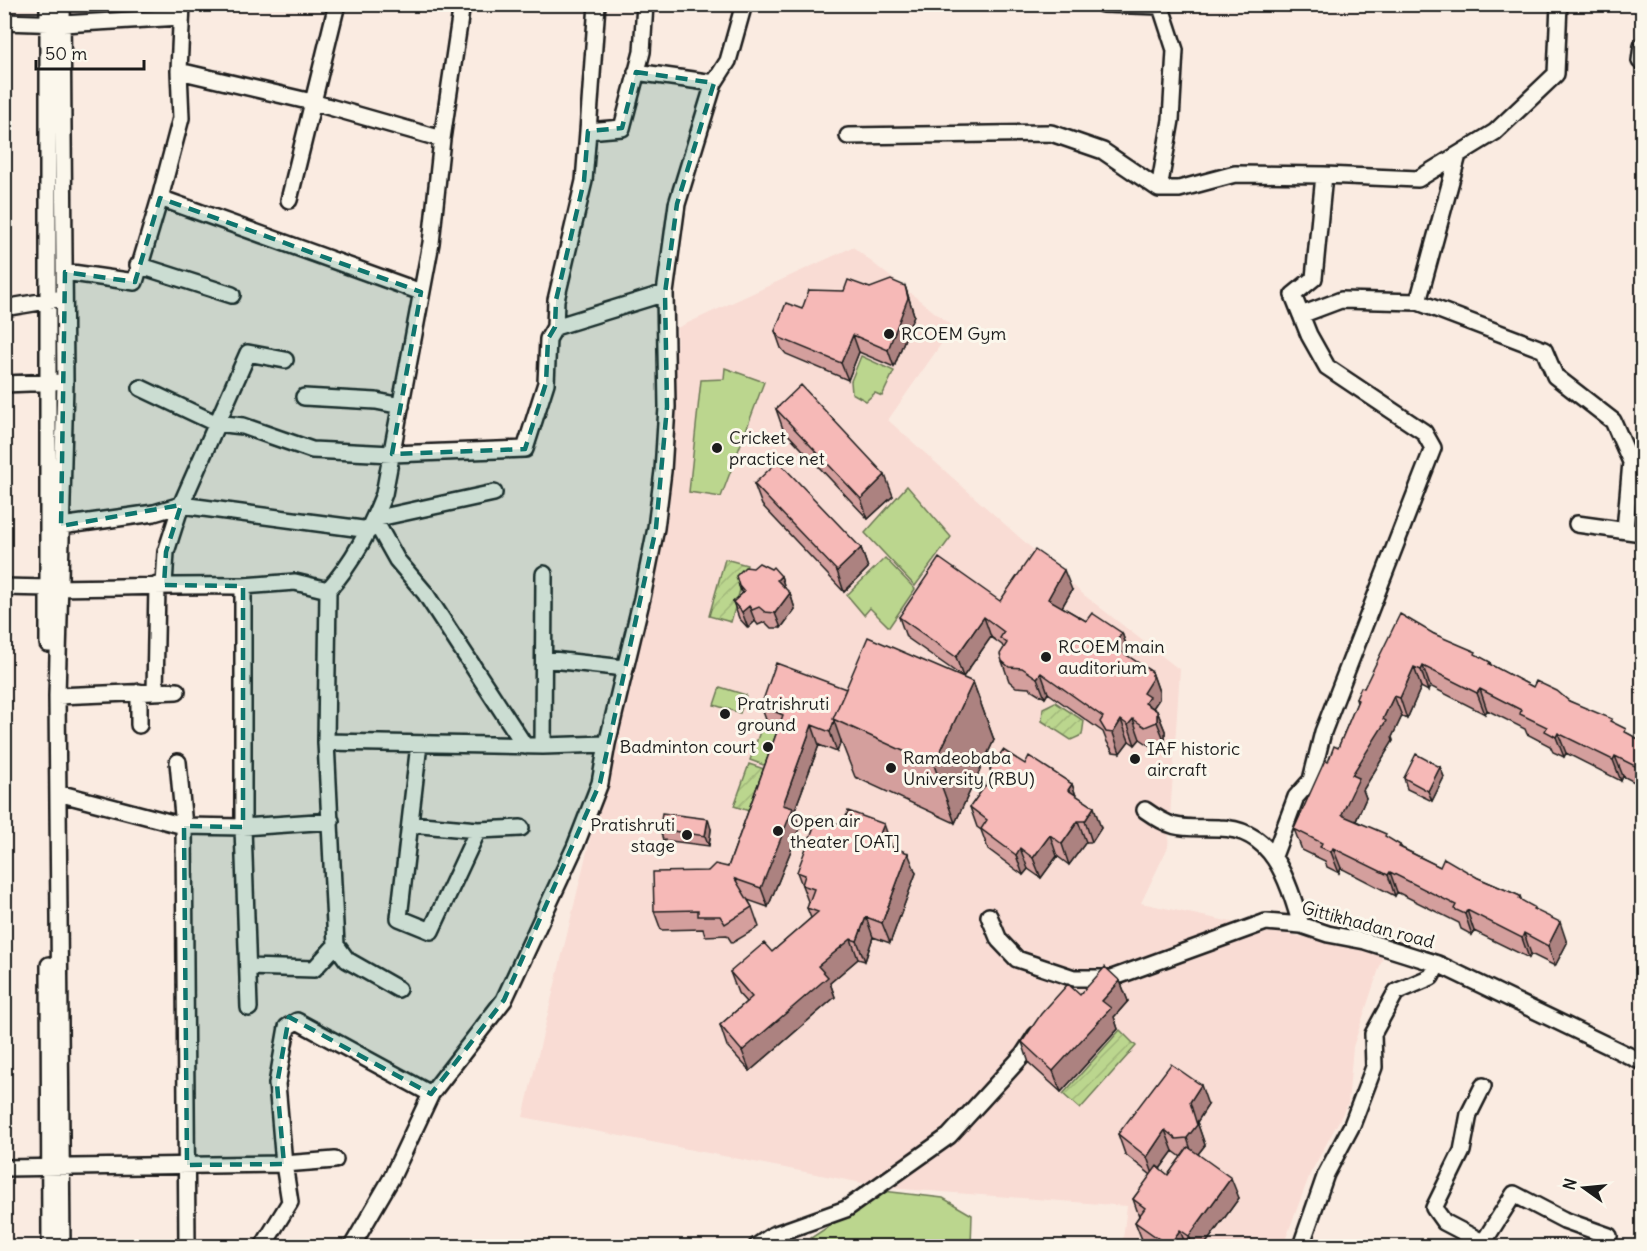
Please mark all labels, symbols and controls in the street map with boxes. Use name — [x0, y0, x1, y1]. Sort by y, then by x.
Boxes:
scale bar — [36, 33, 144, 71]
text: 50 m — [45, 42, 87, 65]
place label: RCOEM Gym — [901, 322, 1006, 345]
marker: RCOEM Gym — [882, 327, 896, 341]
place label: Cricket practice net — [729, 426, 825, 470]
marker: Cricket practice net — [710, 441, 724, 455]
place label: RCOEM main auditorium — [1058, 635, 1165, 679]
marker: RCOEM main auditorium — [1039, 650, 1053, 664]
place label: Pratrishruti ground — [737, 692, 829, 736]
marker: Pratrishruti ground — [718, 707, 732, 721]
place label: Badminton court — [619, 735, 756, 758]
place label: IAF historic aircraft — [1147, 737, 1240, 781]
marker: Badminton court — [761, 740, 775, 754]
place label: Ramdeobaba University (RBU) — [903, 746, 1035, 790]
marker: IAF historic aircraft — [1128, 752, 1142, 766]
marker: Ramdeobaba University (RBU) — [884, 761, 898, 775]
place label: Open air theater [OAT] — [790, 809, 900, 853]
place label: Pratishruti stage — [590, 813, 675, 857]
marker: Open air theater [OAT] — [771, 824, 785, 838]
marker: Pratishruti stage — [680, 828, 694, 842]
street label: Gittikhadan road — [1299, 896, 1437, 953]
north arrow — [1554, 1158, 1614, 1218]
text: N — [1558, 1176, 1581, 1192]

